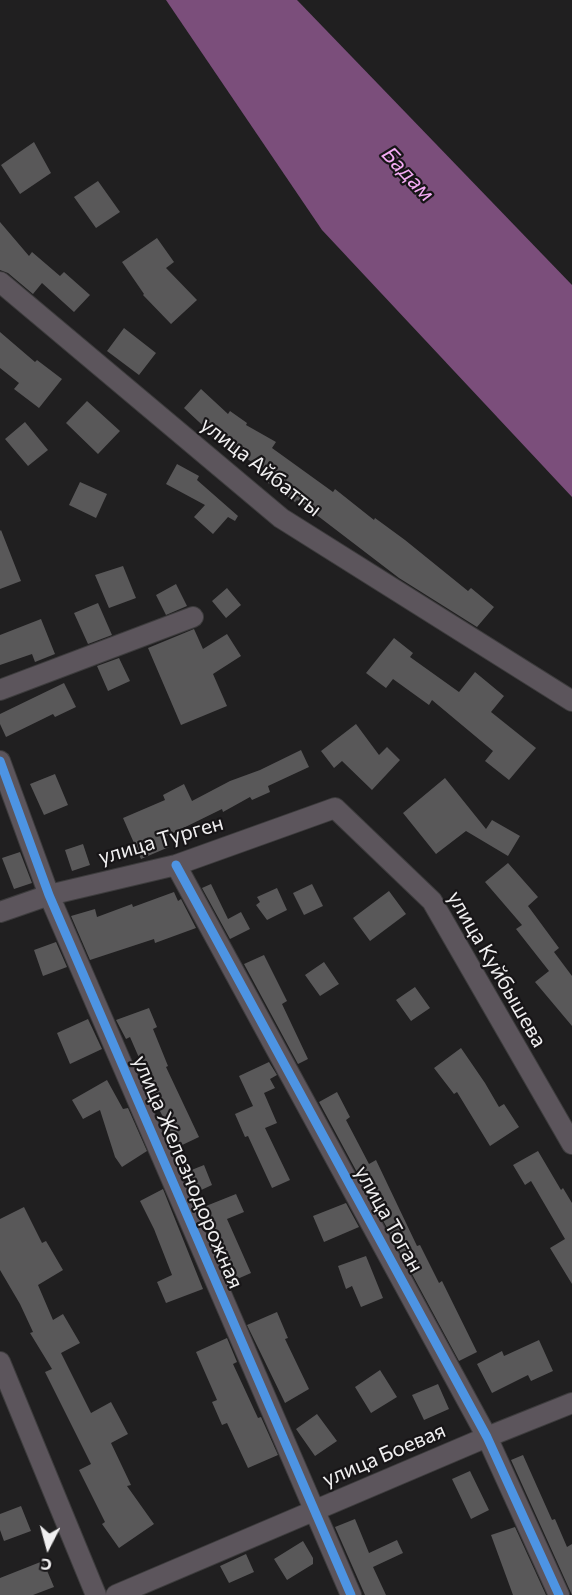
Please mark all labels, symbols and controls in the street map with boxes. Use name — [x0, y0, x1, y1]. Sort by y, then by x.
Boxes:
water label: Бадам — [376, 141, 440, 207]
street label: улица Айбатты — [195, 412, 327, 522]
street label: улица Турген — [96, 810, 226, 870]
street label: улица Куйбышева — [442, 886, 552, 1052]
street label: улица Железнодорожная — [127, 1052, 249, 1292]
street label: улица Тоган — [349, 1161, 429, 1277]
street label: улица Боевая — [319, 1418, 449, 1492]
north arrow — [18, 1517, 78, 1577]
text: С — [40, 1555, 52, 1575]

